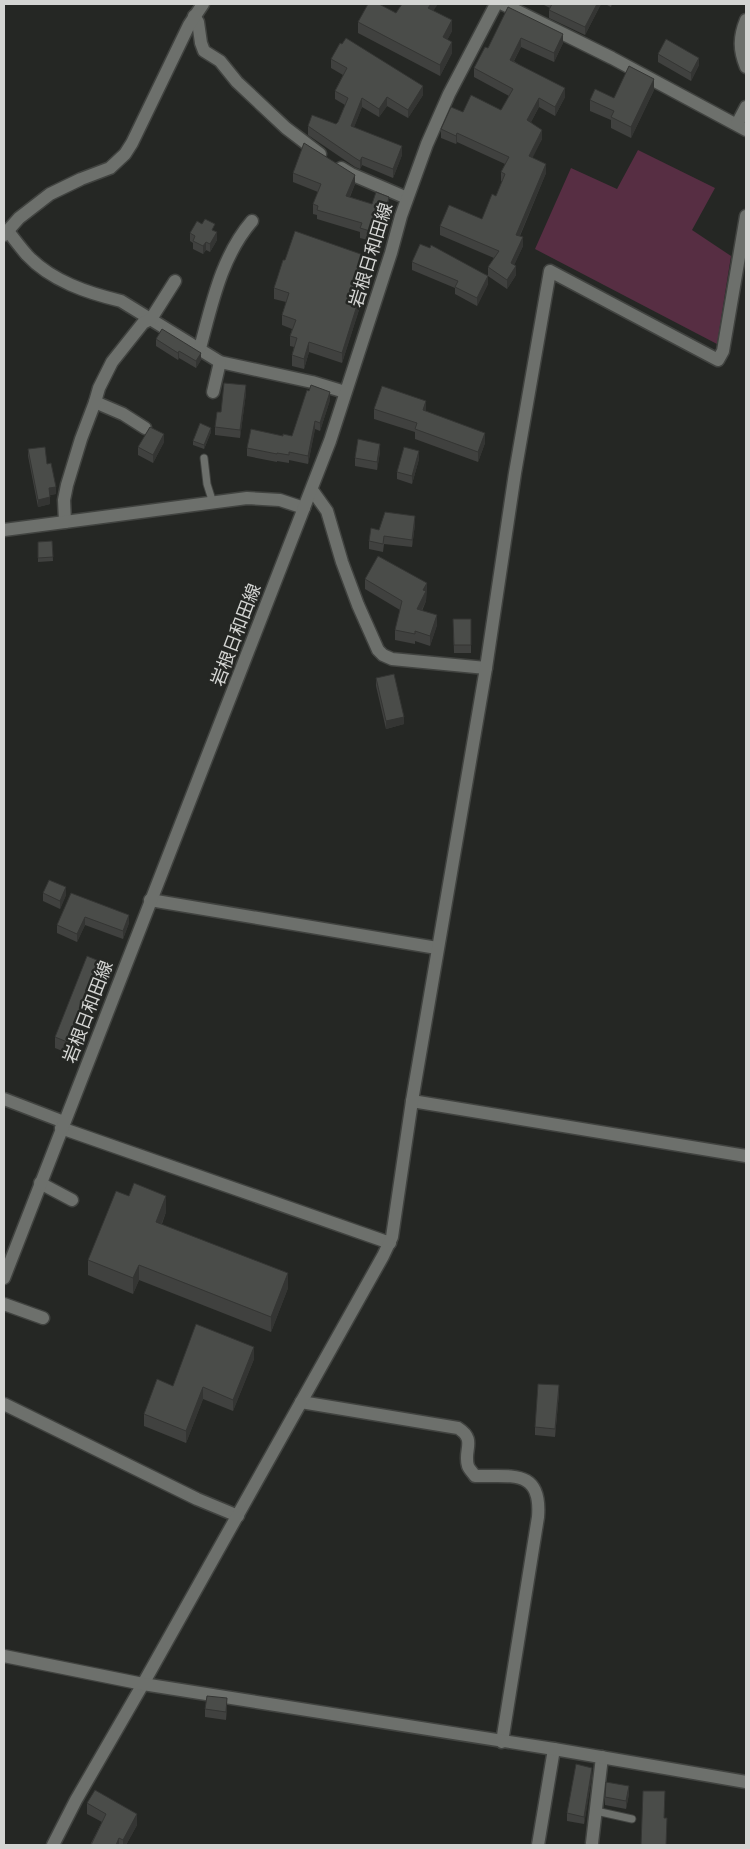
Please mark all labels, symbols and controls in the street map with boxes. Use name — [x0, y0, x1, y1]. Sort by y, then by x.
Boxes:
street label: 岩根日和田線 — [344, 200, 398, 310]
street label: 岩根日和田線 — [205, 580, 267, 690]
street label: 岩根日和田線 — [57, 957, 119, 1067]

